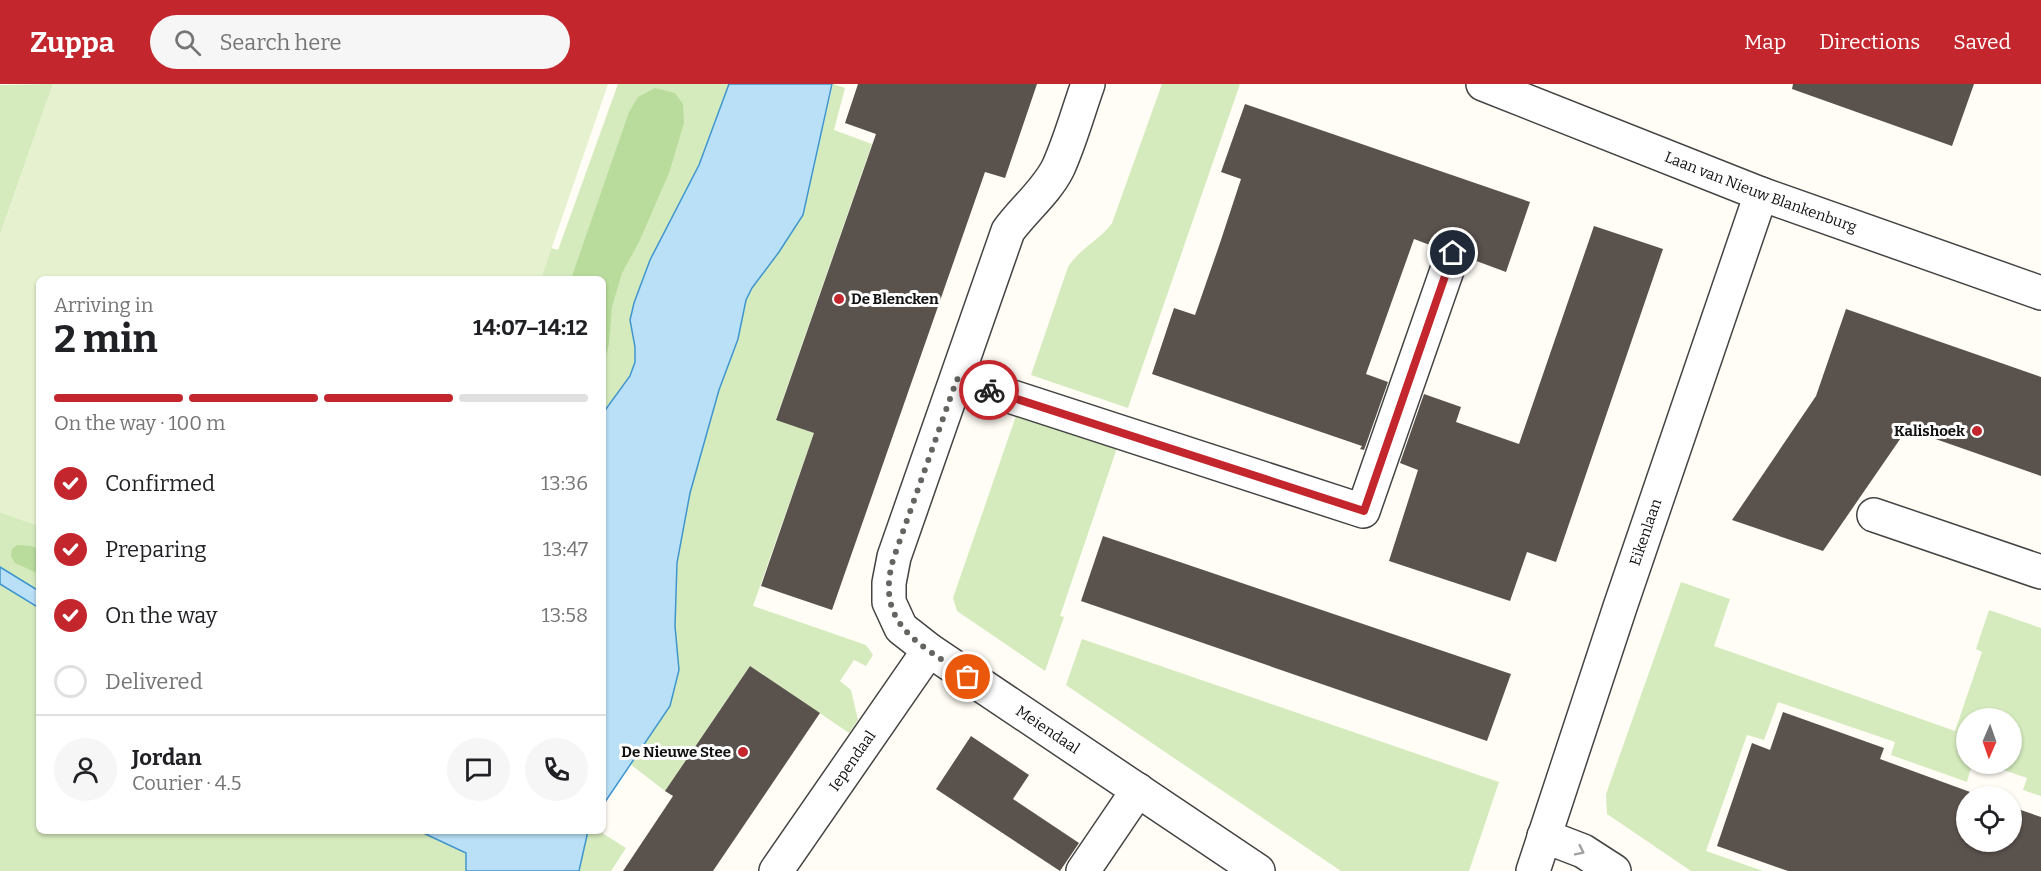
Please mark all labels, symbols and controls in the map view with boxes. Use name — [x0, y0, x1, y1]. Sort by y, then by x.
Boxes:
search box — [150, 15, 570, 69]
text: Zuppa — [30, 26, 114, 59]
icon: search — [171, 26, 204, 59]
text: Search here — [219, 29, 342, 56]
text: Map — [1744, 29, 1786, 55]
text: Directions — [1819, 29, 1920, 55]
text: Saved — [1953, 29, 2011, 55]
street label: Laan van Nieuw Blankenburg — [1662, 148, 1859, 236]
pin — [1427, 227, 1478, 278]
icon: home — [1436, 236, 1469, 269]
place label: De Blencken — [851, 290, 939, 308]
marker: De Blencken — [832, 292, 846, 306]
text: Arriving in — [54, 293, 153, 317]
text: 14:07–14:12 — [473, 314, 588, 341]
text: 2 min — [54, 316, 158, 362]
courier — [959, 360, 1019, 420]
icon: bike — [973, 374, 1006, 407]
text: On the way · 100 m — [54, 411, 225, 435]
place label: Kalishoek — [1894, 422, 1965, 440]
marker: Kalishoek — [1970, 424, 1984, 438]
icon: check — [54, 467, 87, 500]
text: Confirmed — [105, 470, 215, 497]
text: 13:36 — [541, 471, 588, 495]
street label: Eikenlaan — [1626, 496, 1665, 568]
icon: check — [54, 533, 87, 566]
text: Preparing — [105, 536, 207, 563]
text: 13:47 — [543, 537, 588, 561]
icon: check — [54, 599, 87, 632]
text: On the way — [105, 602, 217, 629]
text: 13:58 — [542, 603, 588, 627]
pin — [942, 651, 993, 702]
icon: bag — [951, 660, 984, 693]
text: Delivered — [105, 668, 203, 695]
street label: Meiendaal — [1012, 702, 1083, 758]
north arrow — [1956, 708, 2022, 774]
map controls — [1956, 708, 2022, 852]
street label: Iependaal — [825, 727, 879, 794]
button: person — [54, 738, 117, 801]
button: chat — [447, 738, 510, 801]
button: phone — [525, 738, 588, 801]
place label: De Nieuwe Stee — [621, 743, 731, 761]
text: Jordan — [132, 744, 202, 771]
marker: De Nieuwe Stee — [736, 745, 750, 759]
text: Courier · 4.5 — [132, 771, 241, 795]
button: locate — [1956, 786, 2022, 852]
one-way arrow — [1574, 843, 1585, 855]

